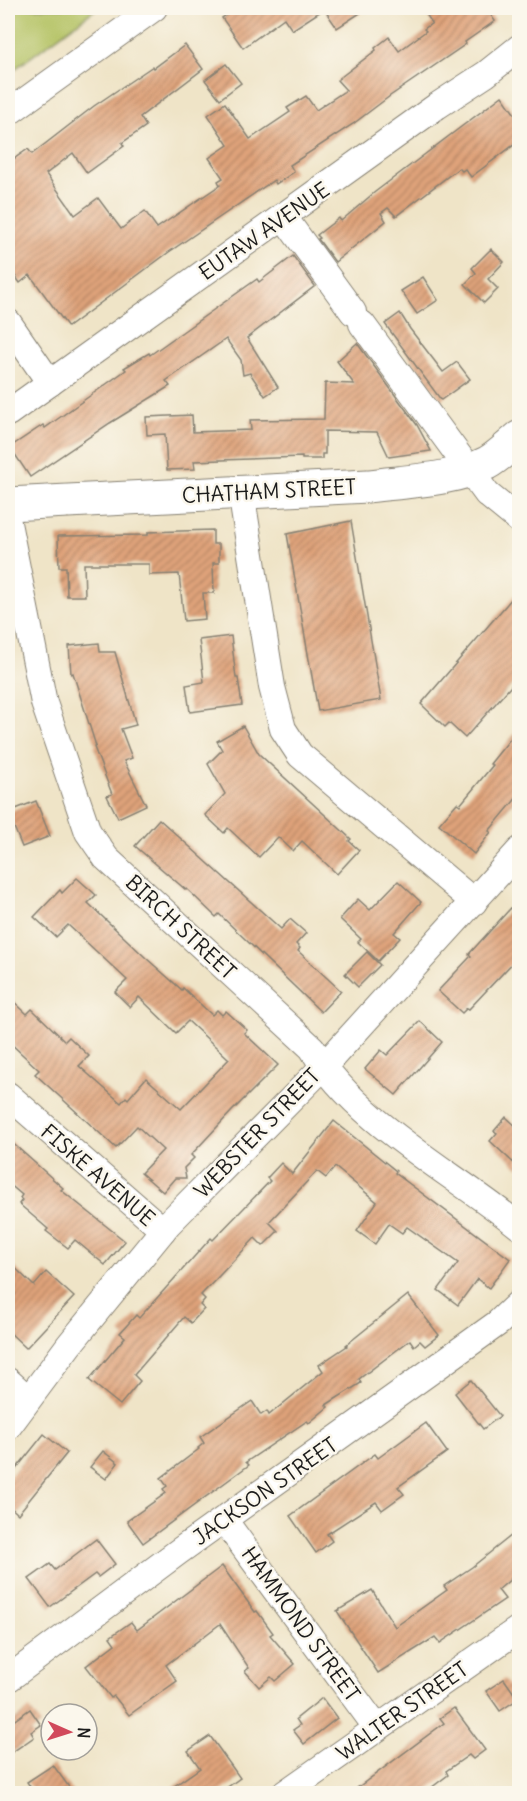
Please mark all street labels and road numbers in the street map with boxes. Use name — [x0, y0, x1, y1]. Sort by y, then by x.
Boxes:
street label: EUTAW AVENUE — [193, 176, 335, 286]
street label: CHATHAM STREET — [181, 473, 357, 509]
street label: BIRCH STREET — [120, 869, 242, 985]
street label: WEBSTER STREET — [188, 1062, 326, 1204]
street label: FISKE AVENUE — [35, 1118, 161, 1232]
street label: JACKSON STREET — [188, 1431, 342, 1551]
street label: HAMMOND STREET — [236, 1541, 366, 1707]
street label: WALTER STREET — [331, 1656, 473, 1766]

